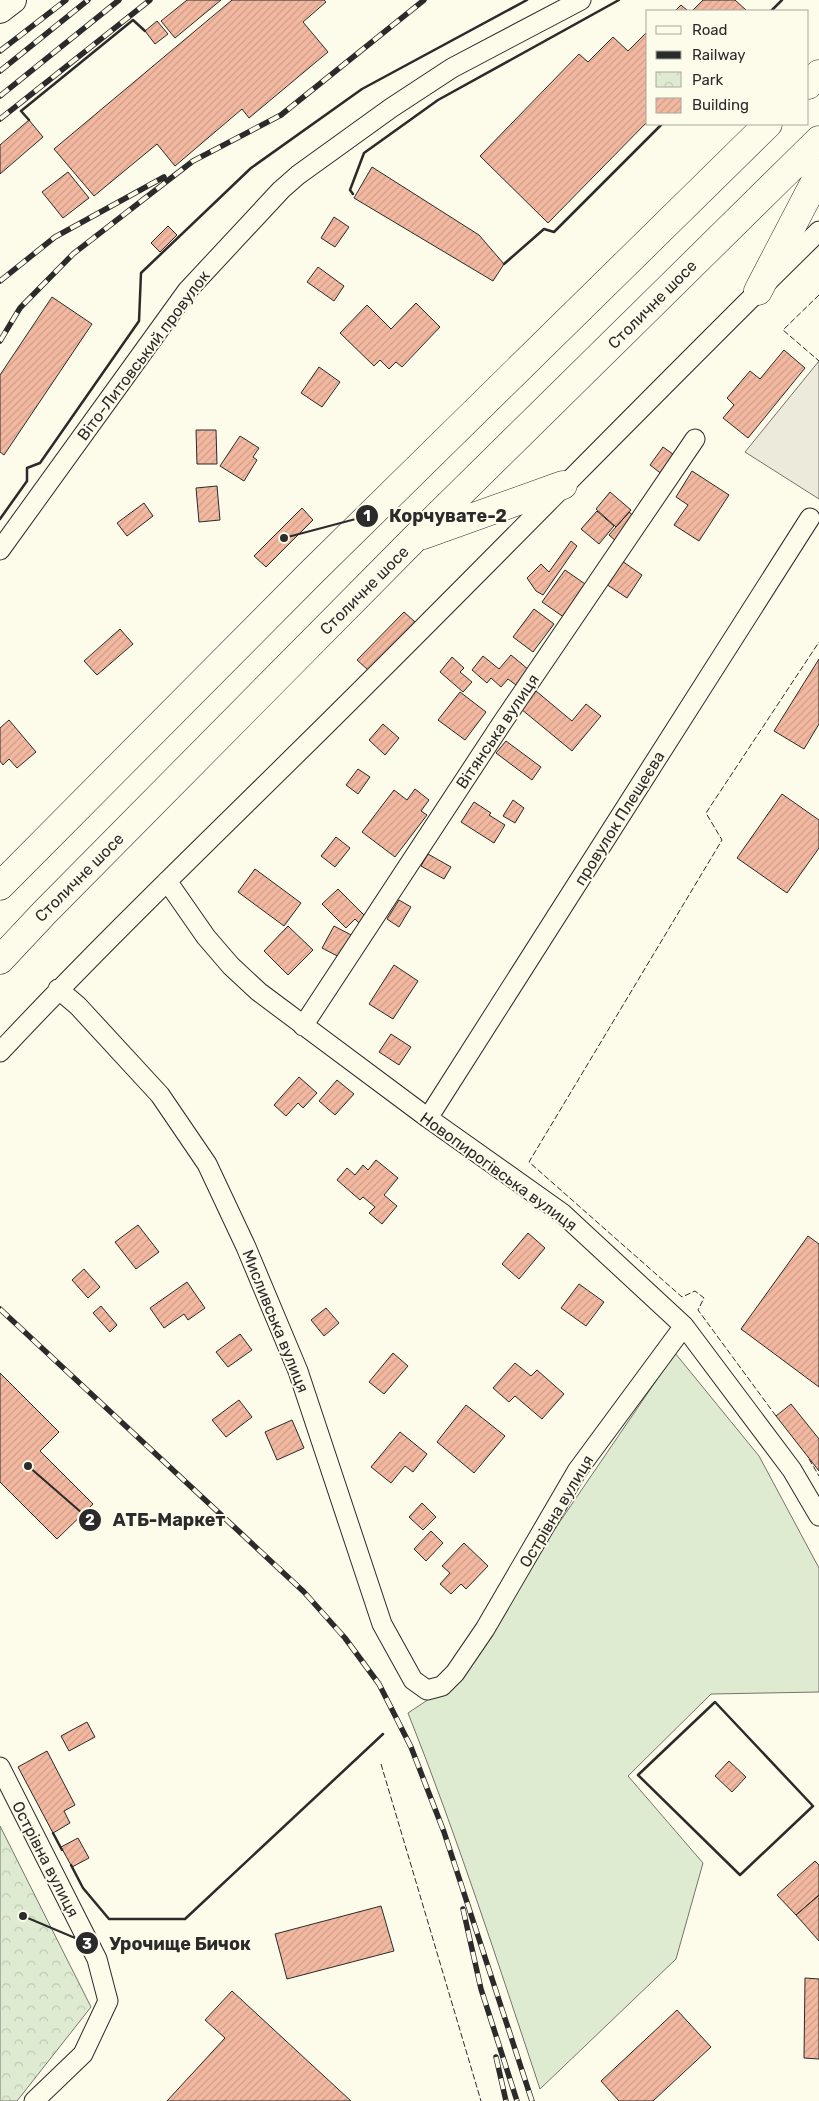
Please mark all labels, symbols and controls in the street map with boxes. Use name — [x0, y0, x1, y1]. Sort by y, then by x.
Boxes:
legend — [646, 10, 809, 125]
text: Road — [692, 21, 728, 39]
text: Railway — [692, 46, 746, 64]
text: Park — [692, 71, 723, 89]
text: Building — [692, 96, 749, 114]
street label: Столичне шосе — [604, 256, 701, 353]
street label: Віто-Литовський провулок — [73, 266, 214, 444]
callout: Корчувате-2 — [354, 500, 517, 533]
text: Корчувате-2 — [389, 505, 507, 527]
text: 1 — [363, 507, 371, 525]
street label: Столичне шосе — [316, 542, 413, 639]
street label: Вітянська вулиця — [452, 670, 543, 792]
street label: провулок Плещеєва — [570, 748, 668, 889]
street label: Столичне шосе — [31, 829, 128, 926]
street label: Новопирогівська вулиця — [416, 1108, 581, 1235]
street label: Мисливська вулиця — [238, 1247, 313, 1395]
street label: Острівна вулиця — [515, 1452, 597, 1571]
callout: АТБ-Маркет — [78, 1503, 235, 1536]
text: АТБ-Маркет — [113, 1509, 225, 1531]
text: 2 — [85, 1511, 95, 1529]
street label: Острівна вулиця — [8, 1798, 83, 1920]
callout: Урочище Бичок — [74, 1927, 261, 1960]
text: Урочище Бичок — [109, 1933, 251, 1955]
text: 3 — [82, 1935, 92, 1953]

